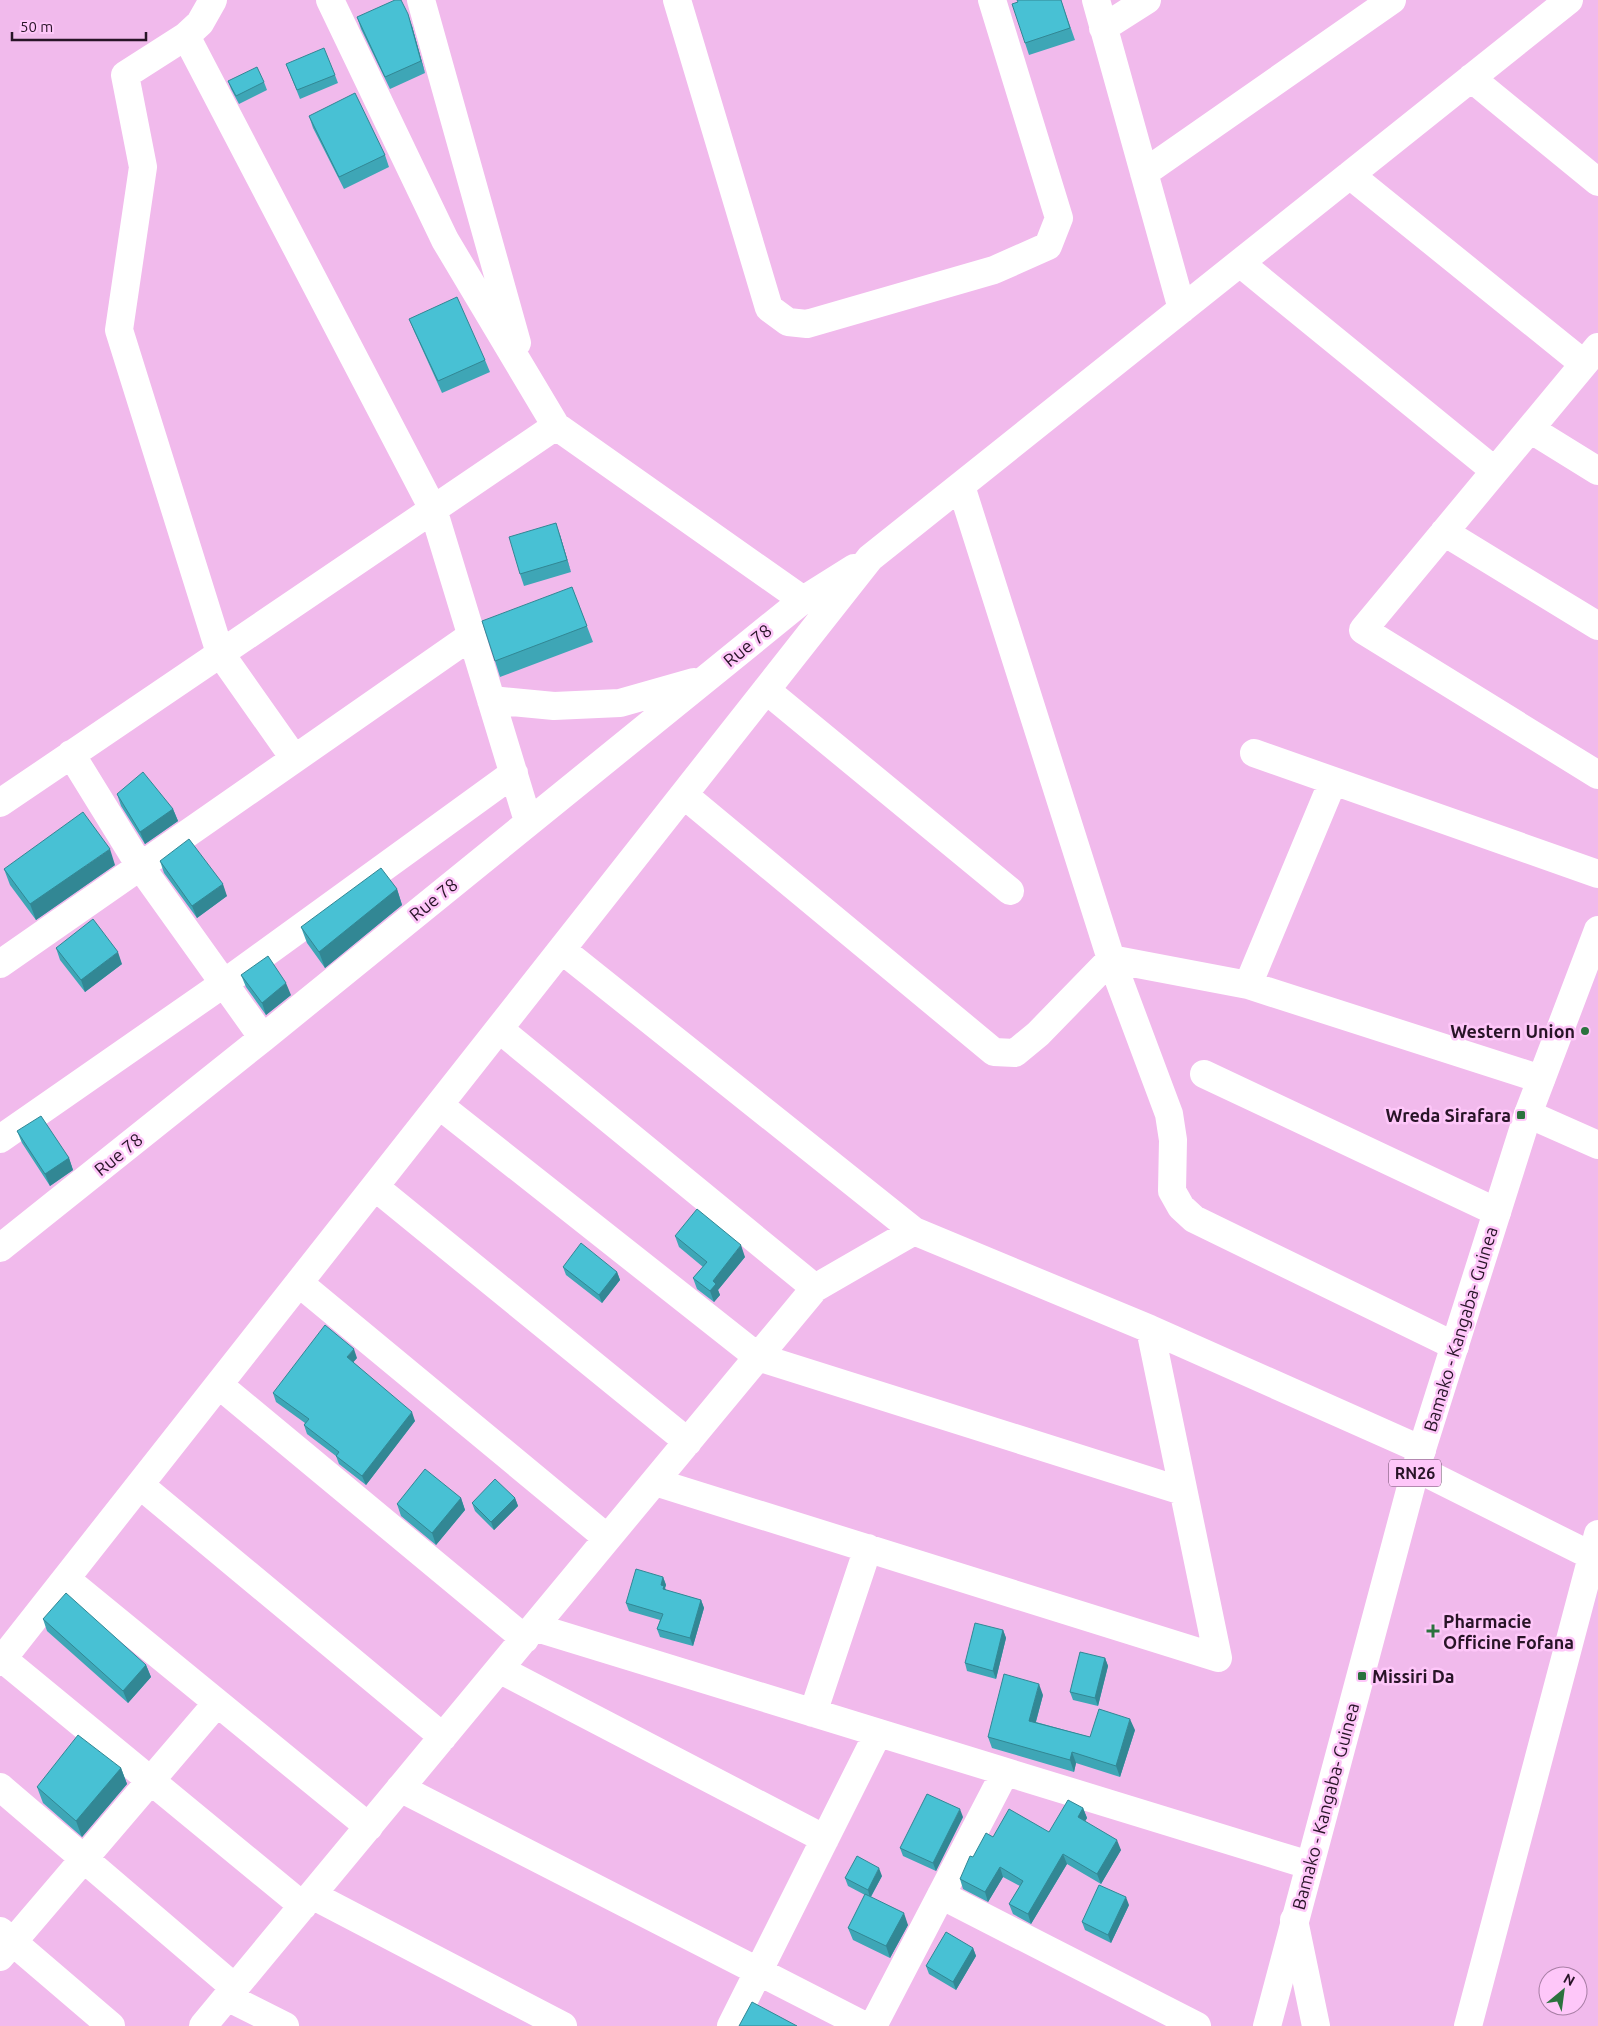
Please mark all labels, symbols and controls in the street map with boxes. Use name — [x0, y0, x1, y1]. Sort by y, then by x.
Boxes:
scale bar — [12, 10, 146, 42]
text: 50 m — [20, 18, 53, 35]
street label: Rue 78 — [719, 620, 775, 670]
street label: Rue 78 — [405, 874, 461, 924]
place label: Western Union — [1450, 1021, 1575, 1041]
marker: Western Union — [1579, 1025, 1591, 1037]
place label: Wreda Sirafara — [1385, 1105, 1511, 1125]
marker: Wreda Sirafara — [1515, 1109, 1527, 1121]
street label: Rue 78 — [90, 1129, 146, 1179]
street label: Bamako - Kangaba- Guinea — [1419, 1224, 1501, 1434]
road number: RN26 — [1389, 1460, 1441, 1486]
place label: Pharmacie Officine Fofana — [1443, 1611, 1574, 1652]
marker: Pharmacie Officine Fofana — [1427, 1625, 1439, 1637]
place label: Missiri Da — [1372, 1666, 1455, 1686]
marker: Missiri Da — [1356, 1670, 1368, 1682]
street label: Bamako - Kangaba- Guinea — [1288, 1700, 1362, 1912]
north arrow — [1538, 1966, 1588, 2016]
text: N — [1561, 1970, 1578, 1989]

